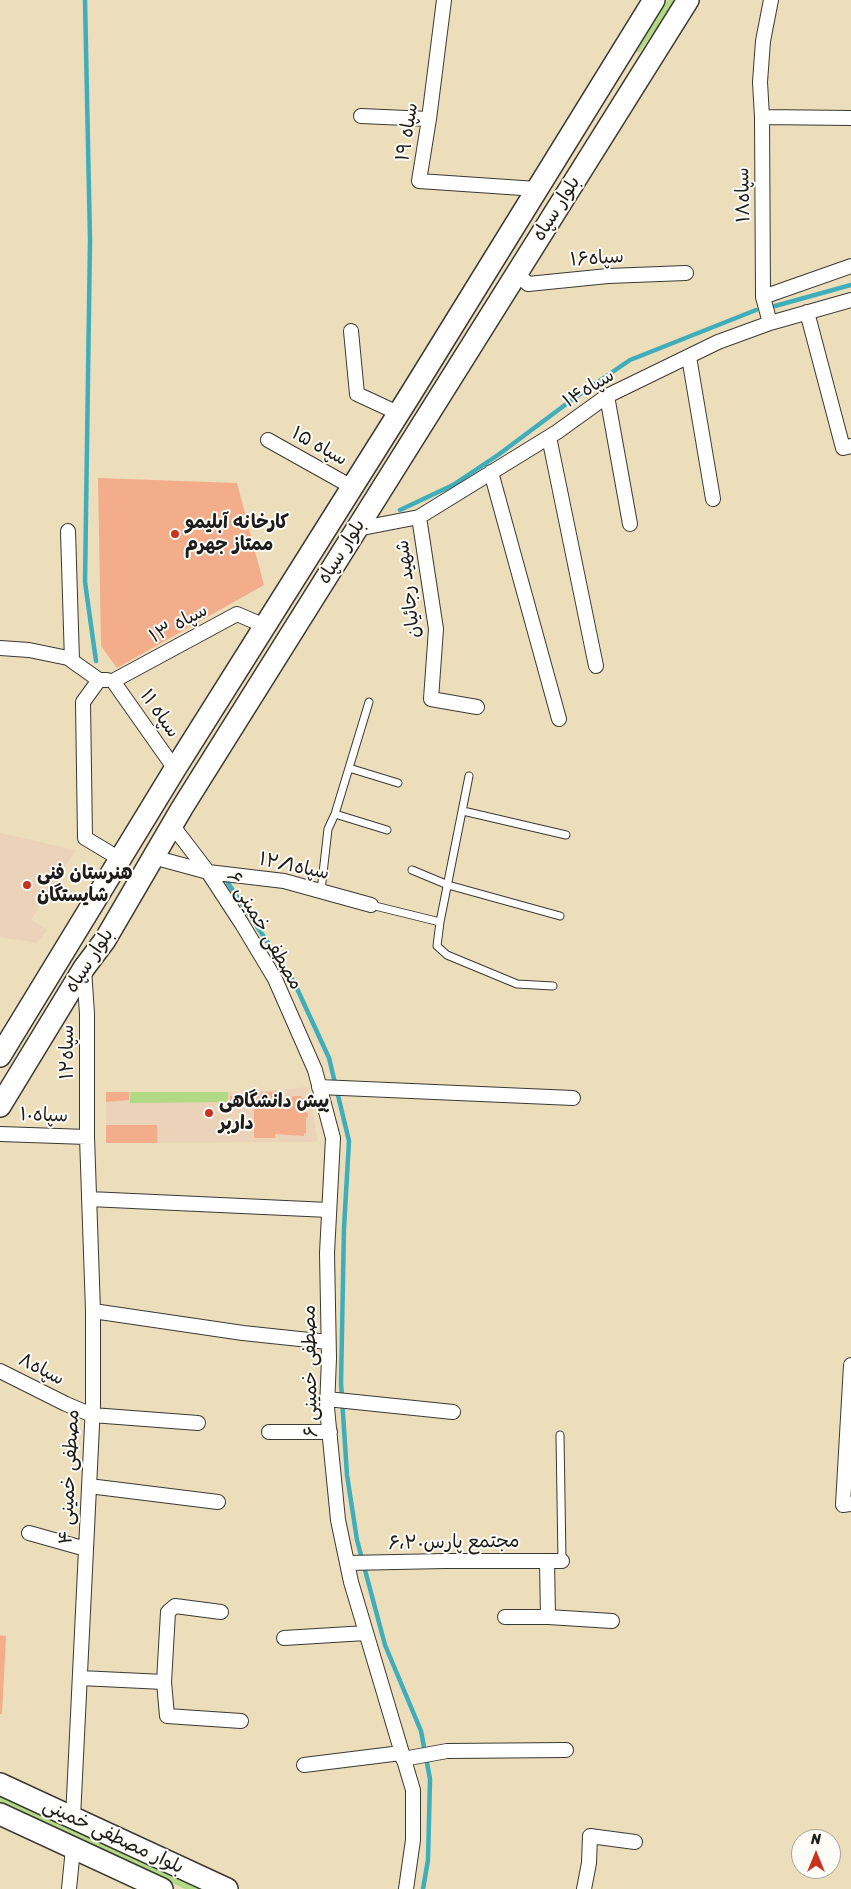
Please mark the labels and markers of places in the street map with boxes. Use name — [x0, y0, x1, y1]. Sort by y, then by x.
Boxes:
place label: کارخانه آبلیمو ممتاز جهرم — [185, 512, 289, 556]
marker: کارخانه آبلیمو ممتاز جهرم — [169, 528, 181, 540]
place label: هنرستان فنی شایستگان — [37, 863, 132, 907]
marker: هنرستان فنی شایستگان — [21, 879, 33, 891]
place label: پیش دانشگاهی داربر — [219, 1091, 329, 1135]
marker: پیش دانشگاهی داربر — [203, 1107, 215, 1119]

